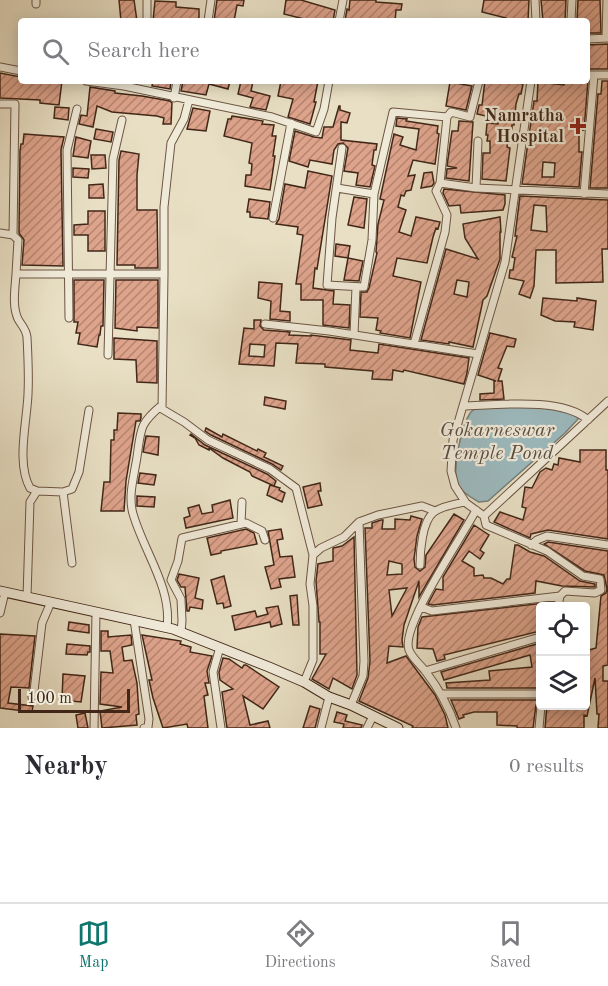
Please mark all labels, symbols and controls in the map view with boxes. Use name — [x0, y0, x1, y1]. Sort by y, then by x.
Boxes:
search box — [18, 18, 590, 84]
icon: search — [39, 35, 72, 68]
text: Search here — [87, 40, 200, 62]
place label: Namratha Hospital — [484, 107, 564, 146]
marker: Namratha Hospital — [569, 117, 587, 135]
water label: Gokarneswar Temple Pond — [440, 421, 555, 464]
map controls — [536, 602, 590, 710]
button: locate — [536, 602, 590, 656]
button: layers — [536, 656, 590, 710]
scale bar — [18, 686, 130, 714]
text: 100 m — [27, 691, 72, 707]
text: Nearby — [24, 754, 108, 780]
text: 0 results — [509, 757, 584, 777]
tab: Map — [77, 917, 110, 973]
tab: Directions — [265, 917, 336, 973]
tab: Saved — [490, 917, 531, 973]

